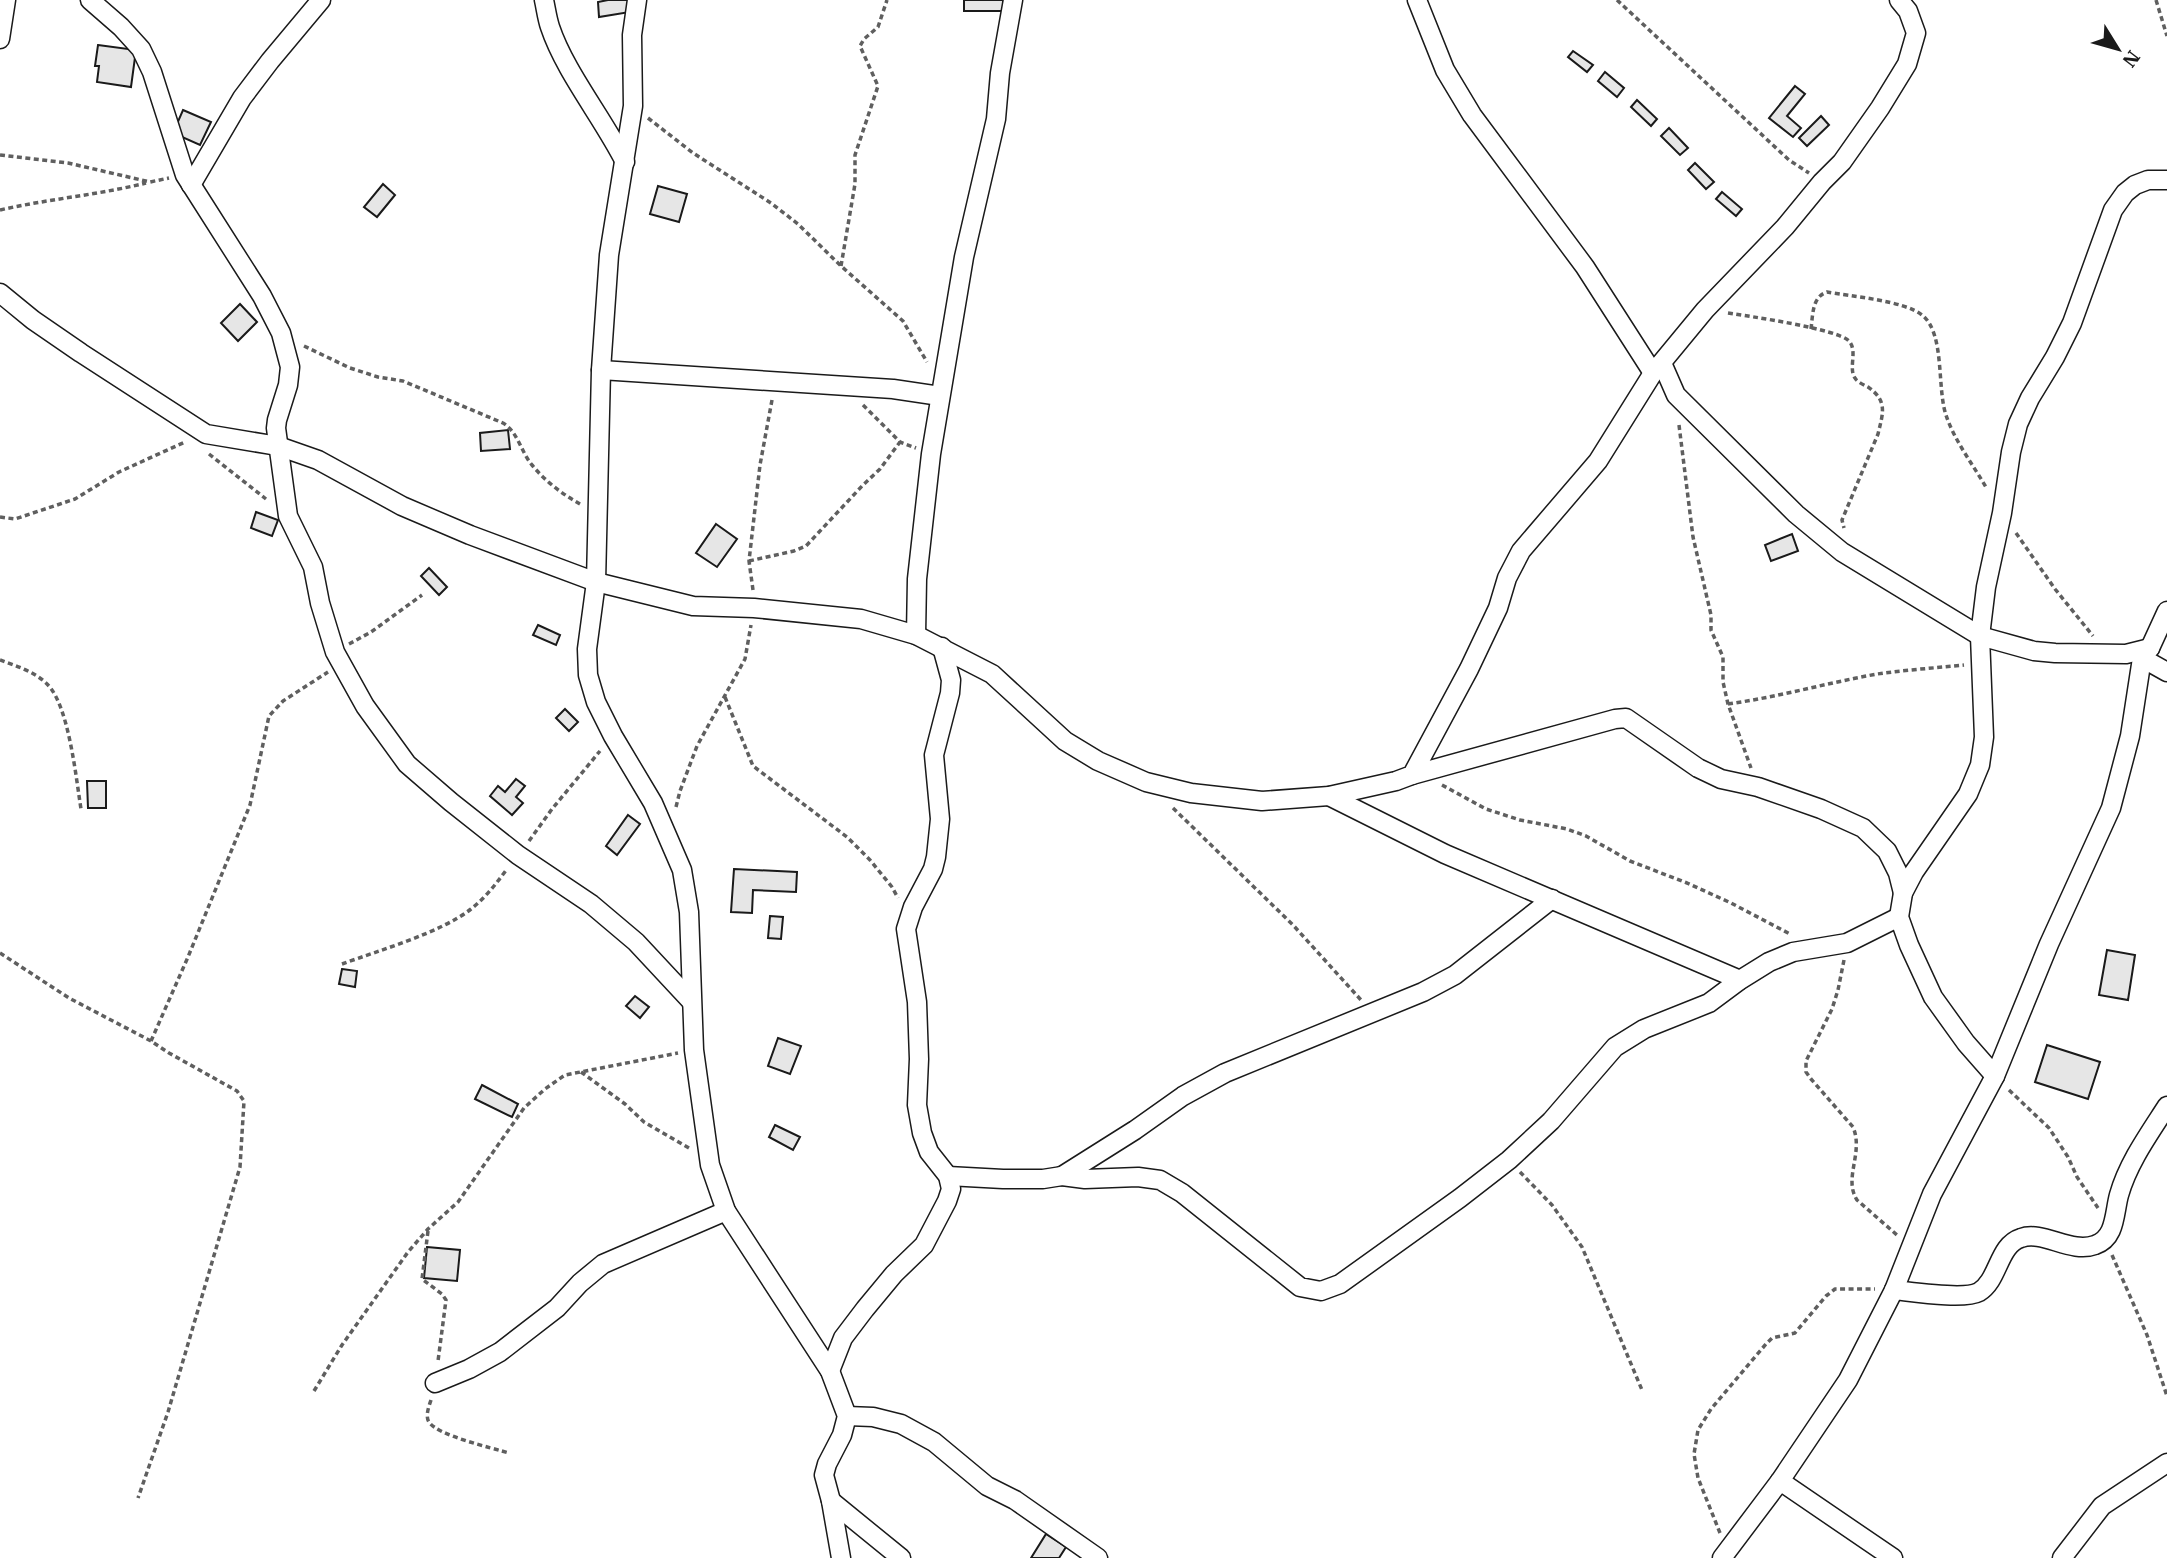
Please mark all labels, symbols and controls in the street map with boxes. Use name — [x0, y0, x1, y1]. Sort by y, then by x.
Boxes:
north arrow — [2083, 14, 2153, 84]
text: N — [2117, 46, 2146, 72]

